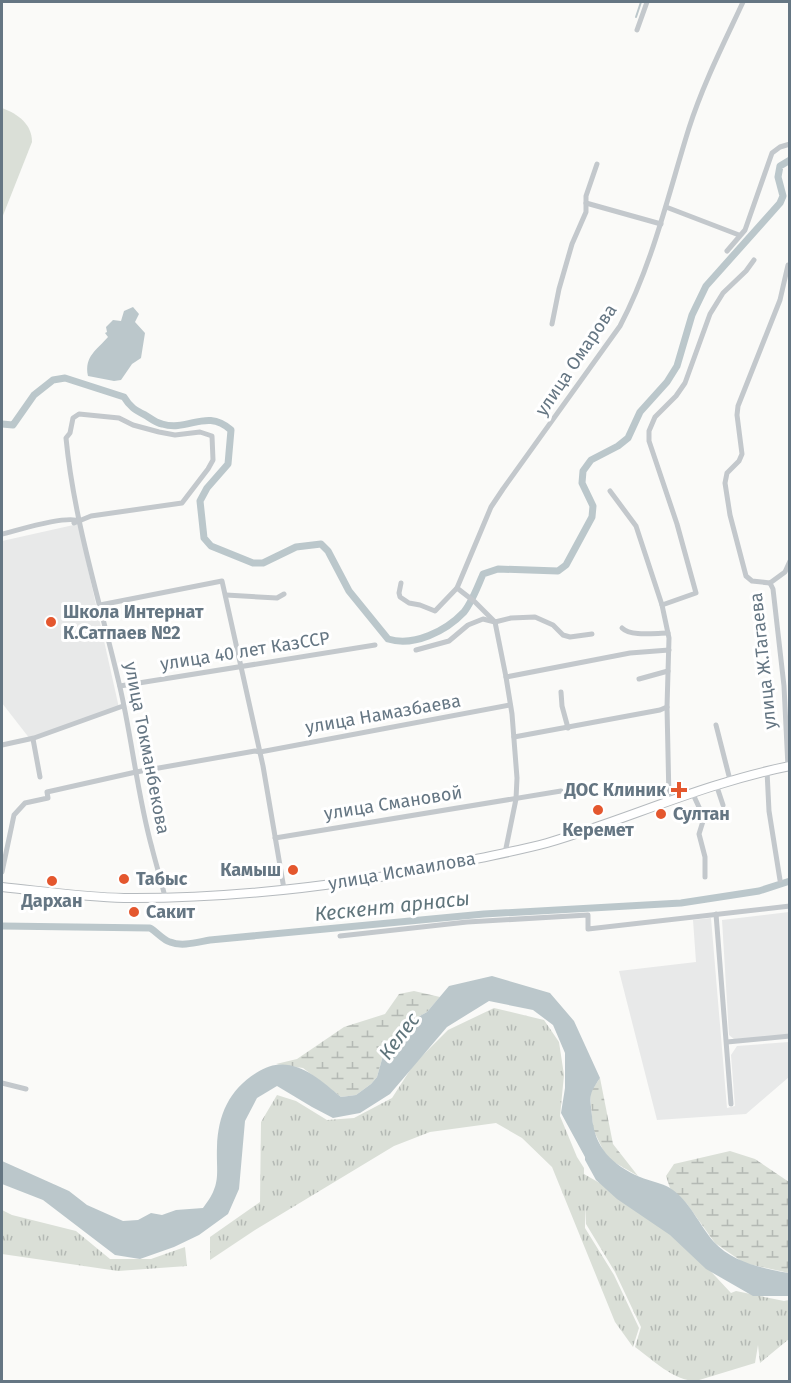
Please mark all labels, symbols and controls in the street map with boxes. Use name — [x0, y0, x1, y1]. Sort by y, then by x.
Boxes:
street label: улица Омарова — [530, 300, 622, 420]
street label: улица Ж.Тагаева — [745, 591, 781, 731]
place label: Школа Интернат К.Сатпаев №2 — [63, 601, 204, 644]
marker: Школа Интернат К.Сатпаев №2 — [44, 615, 58, 629]
street label: улица 40 лет КазССР — [159, 627, 331, 675]
street label: улица Токманбекова — [119, 660, 175, 836]
street label: улица Намазбаева — [304, 689, 462, 739]
place label: ДОС Клиник — [563, 779, 666, 801]
street label: улица Смановой — [322, 781, 464, 825]
marker: ДОС Клиник — [670, 781, 688, 799]
marker: Керемет — [591, 803, 605, 817]
place label: Султан — [673, 803, 730, 825]
marker: Султан — [654, 807, 668, 821]
place label: Керемет — [562, 819, 634, 841]
street label: улица Исмаилова — [327, 847, 477, 895]
place label: Камыш — [220, 859, 281, 881]
marker: Камыш — [286, 863, 300, 877]
place label: Табыс — [136, 868, 188, 890]
marker: Табыс — [117, 872, 131, 886]
marker: Дархан — [45, 874, 59, 888]
water label: Кескент арнасы — [313, 886, 471, 926]
place label: Дархан — [20, 890, 83, 912]
place label: Сакит — [146, 901, 196, 923]
marker: Сакит — [127, 905, 141, 919]
water label: Келес — [373, 1007, 425, 1064]

